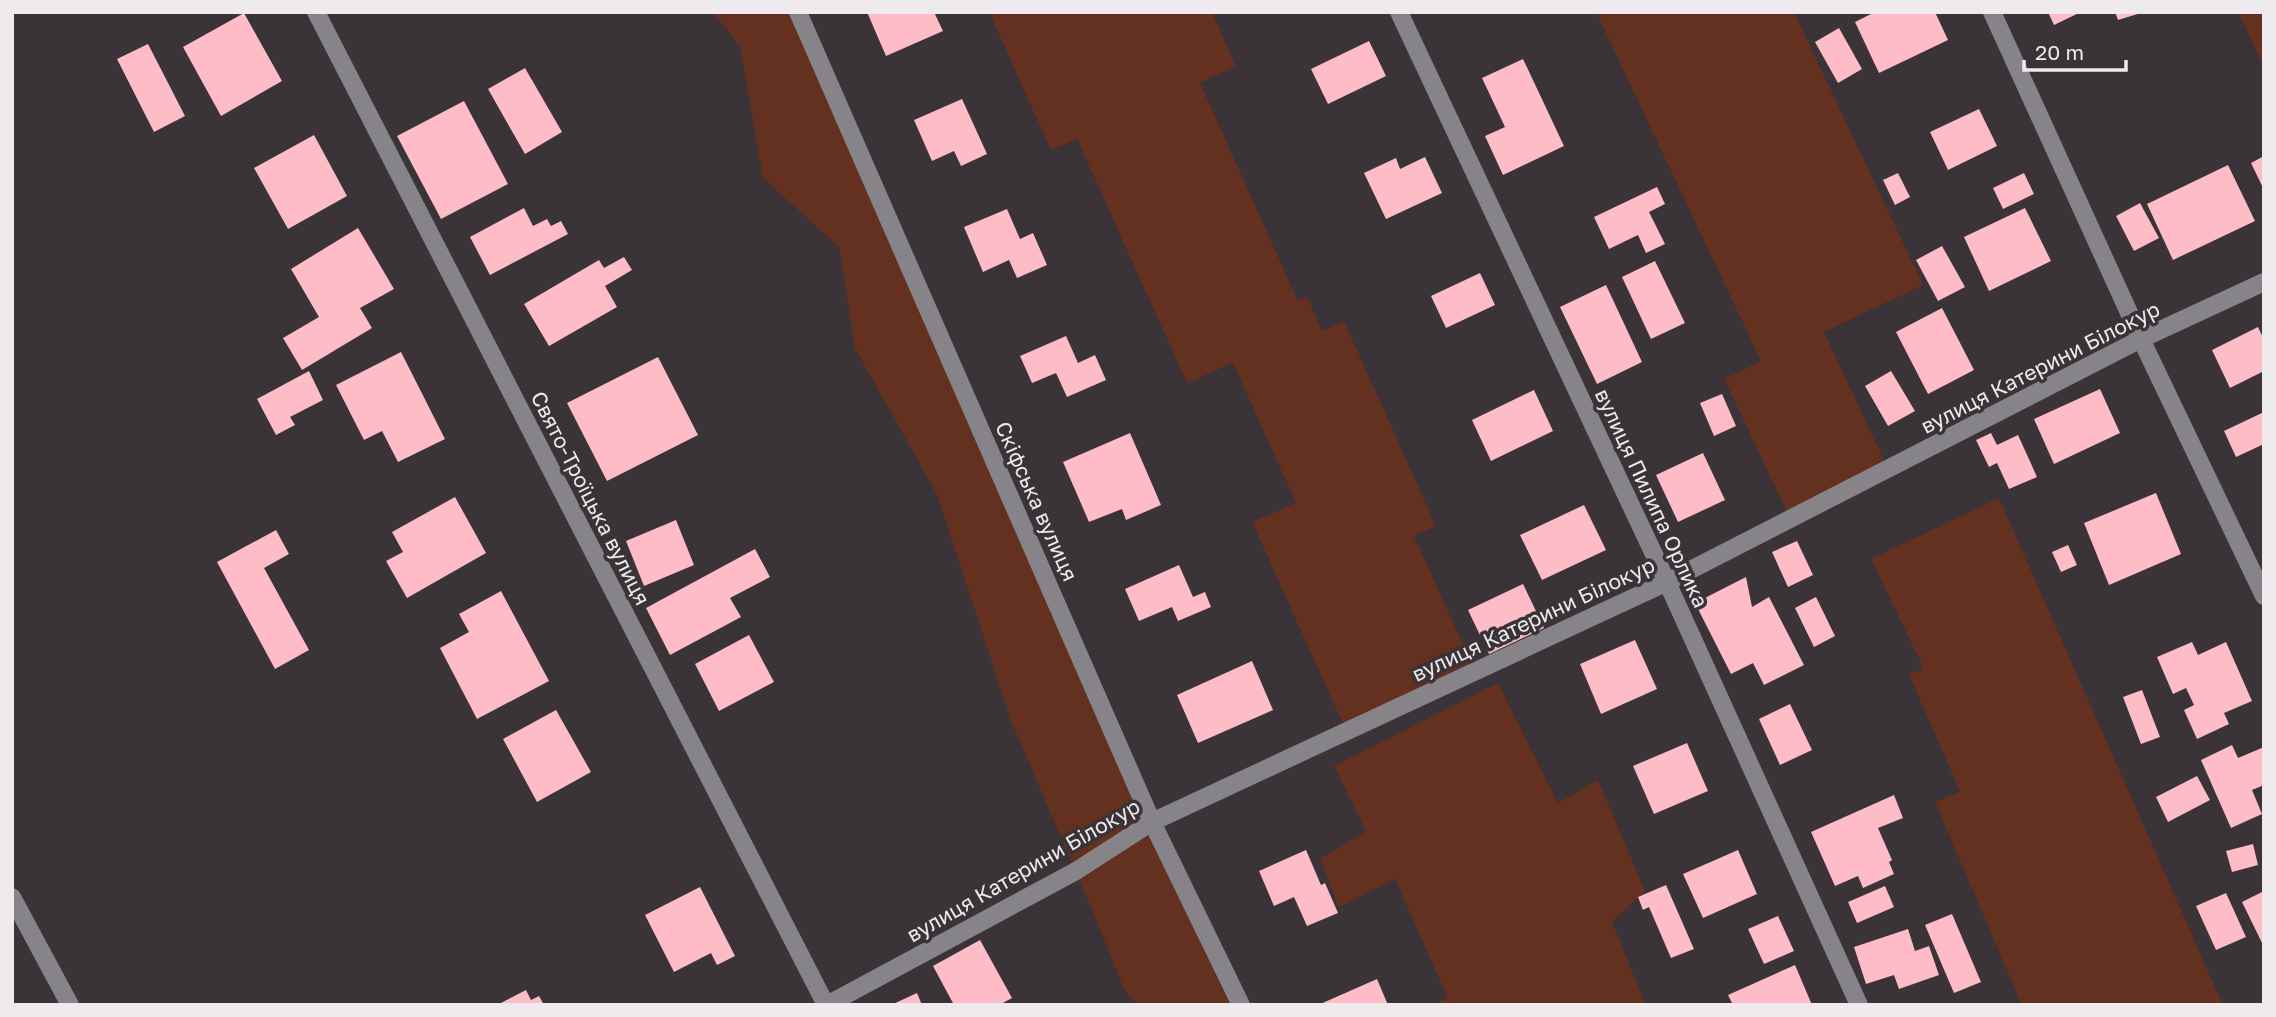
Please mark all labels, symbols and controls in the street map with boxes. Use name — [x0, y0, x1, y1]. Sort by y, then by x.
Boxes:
scale bar — [2024, 28, 2126, 72]
text: 20 m — [2035, 39, 2084, 65]
street label: вулиця Катерини Білокур — [1916, 295, 2164, 439]
street label: вулиця Пилипа Орлика — [1590, 384, 1714, 612]
street label: Свято-Троїцька вулиця — [526, 387, 656, 609]
street label: Скіфська вулиця — [990, 417, 1084, 585]
street label: вулиця Катерини Білокур — [1408, 551, 1658, 687]
street label: вулиця Катерини Білокур — [902, 793, 1144, 947]

